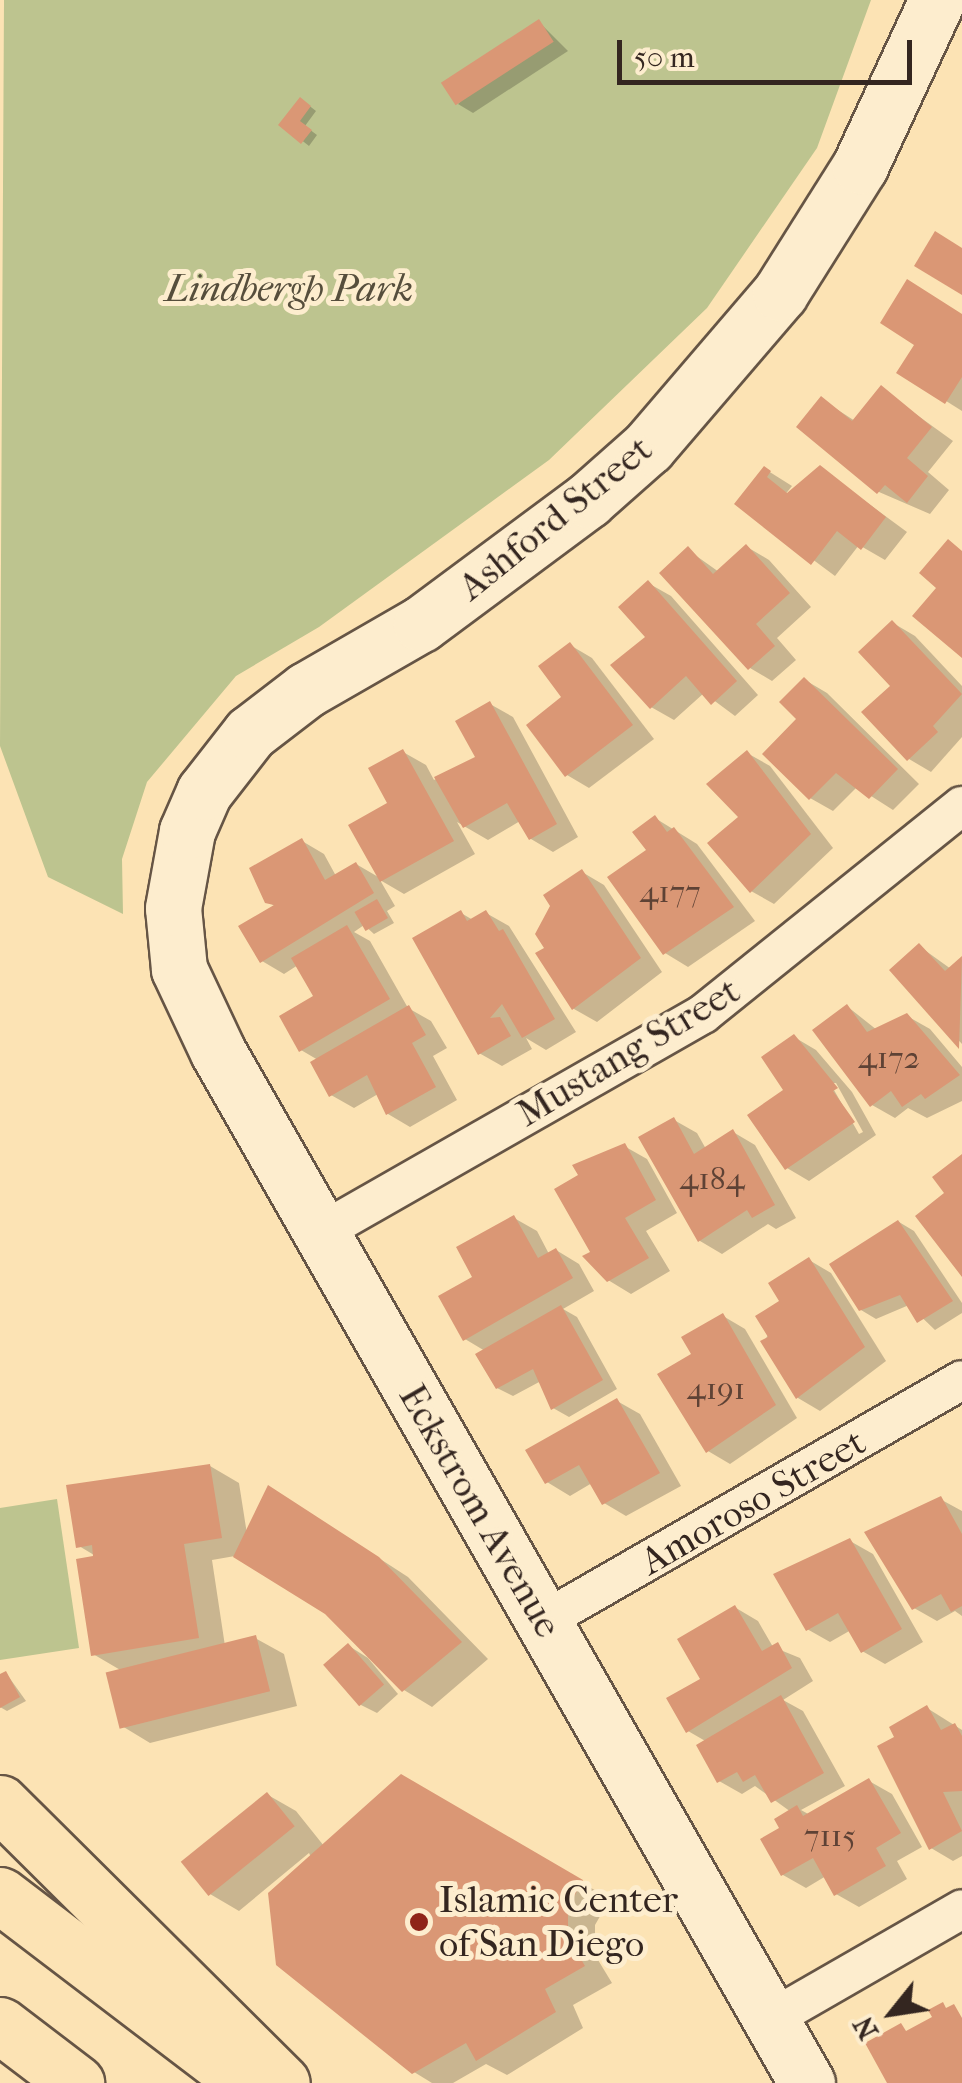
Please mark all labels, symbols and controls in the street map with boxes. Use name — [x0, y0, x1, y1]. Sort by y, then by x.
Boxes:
scale bar — [622, 20, 917, 82]
text: 50 m — [634, 40, 695, 75]
park label: Lindbergh Park — [165, 266, 413, 312]
street label: Ashford Street — [449, 426, 661, 610]
house number: 4177 — [639, 873, 701, 911]
street label: Mustang Street — [508, 968, 748, 1136]
house number: 4172 — [858, 1039, 920, 1077]
house number: 4184 — [679, 1160, 745, 1198]
house number: 4191 — [687, 1370, 745, 1408]
street label: Eckstrom Avenue — [389, 1377, 571, 1645]
street label: Amoroso Street — [632, 1419, 874, 1585]
house number: 7115 — [804, 1817, 856, 1855]
place label: Islamic Center of San Diego — [439, 1877, 678, 1966]
marker: Islamic Center of San Diego — [408, 1911, 430, 1933]
north arrow — [842, 1963, 942, 2063]
text: N — [846, 2011, 885, 2046]

